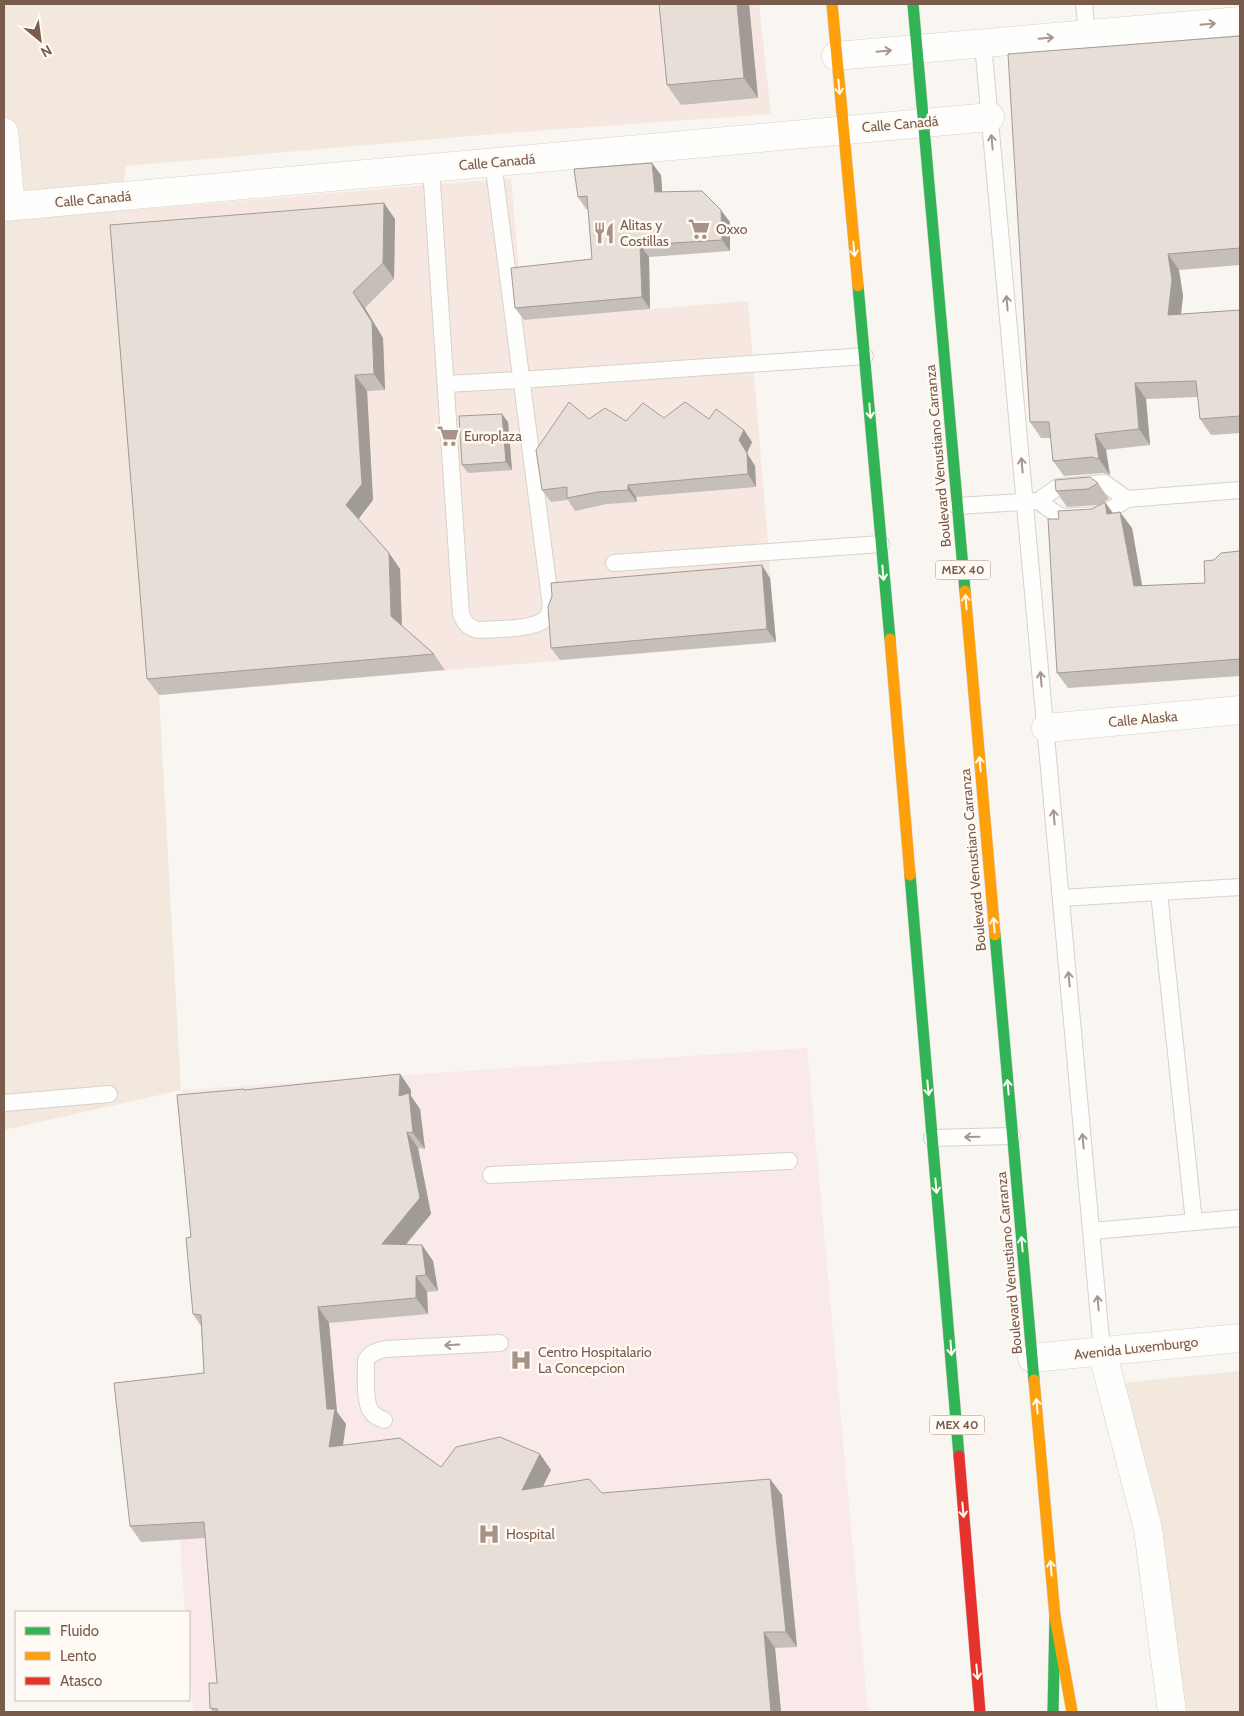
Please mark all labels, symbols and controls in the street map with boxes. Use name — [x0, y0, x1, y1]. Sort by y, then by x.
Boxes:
north arrow — [15, 15, 65, 65]
one-way arrow — [1200, 19, 1216, 29]
one-way arrow — [1038, 33, 1054, 43]
text: N — [38, 41, 55, 62]
one-way arrow — [876, 46, 892, 56]
one-way arrow — [834, 79, 843, 95]
street label: Calle Canadá — [861, 112, 939, 136]
one-way arrow — [987, 134, 997, 150]
street label: Calle Canadá — [458, 150, 536, 174]
street label: Calle Canadá — [54, 187, 132, 211]
place label: Alitas y Costillas — [620, 216, 669, 250]
supermarket icon: Oxxo — [686, 216, 712, 242]
restaurant icon: Alitas y Costillas — [591, 220, 617, 246]
place label: Oxxo — [716, 220, 748, 238]
one-way arrow — [850, 241, 859, 257]
one-way arrow — [1002, 296, 1012, 312]
street label: Boulevard Venustiano Carranza — [921, 364, 955, 548]
one-way arrow — [865, 402, 874, 418]
supermarket icon: Europlaza — [435, 423, 461, 449]
place label: Europlaza — [464, 427, 522, 445]
one-way arrow — [1017, 458, 1027, 474]
road number: MEX 40 — [936, 560, 990, 580]
one-way arrow — [878, 564, 888, 580]
one-way arrow — [961, 594, 970, 610]
one-way arrow — [1036, 672, 1046, 688]
street label: Calle Alaska — [1108, 707, 1179, 731]
one-way arrow — [975, 756, 985, 772]
street label: Boulevard Venustiano Carranza — [956, 768, 990, 952]
one-way arrow — [1049, 809, 1059, 825]
one-way arrow — [989, 918, 999, 934]
one-way arrow — [1064, 971, 1074, 987]
one-way arrow — [923, 1080, 933, 1096]
one-way arrow — [1004, 1080, 1013, 1096]
one-way arrow — [965, 1132, 981, 1142]
one-way arrow — [1079, 1133, 1088, 1149]
street label: Boulevard Venustiano Carranza — [992, 1171, 1026, 1355]
one-way arrow — [932, 1178, 941, 1194]
one-way arrow — [1017, 1237, 1027, 1253]
one-way arrow — [1093, 1295, 1103, 1311]
street label: Avenida Luxemburgo — [1073, 1333, 1199, 1363]
one-way arrow — [946, 1340, 955, 1356]
one-way arrow — [444, 1341, 460, 1350]
place label: Centro Hospitalario La Concepcion — [538, 1343, 652, 1377]
hospital icon: Centro Hospitalario La Concepcion — [508, 1347, 534, 1373]
one-way arrow — [1032, 1399, 1041, 1415]
road number: MEX 40 — [930, 1416, 984, 1434]
one-way arrow — [959, 1502, 968, 1518]
hospital icon: Hospital — [476, 1521, 502, 1547]
place label: Hospital — [506, 1525, 555, 1543]
one-way arrow — [1046, 1560, 1056, 1576]
legend — [15, 1611, 190, 1701]
text: Fluido — [60, 1622, 99, 1640]
text: Lento — [60, 1647, 97, 1665]
one-way arrow — [972, 1664, 982, 1680]
text: Atasco — [60, 1672, 102, 1690]

